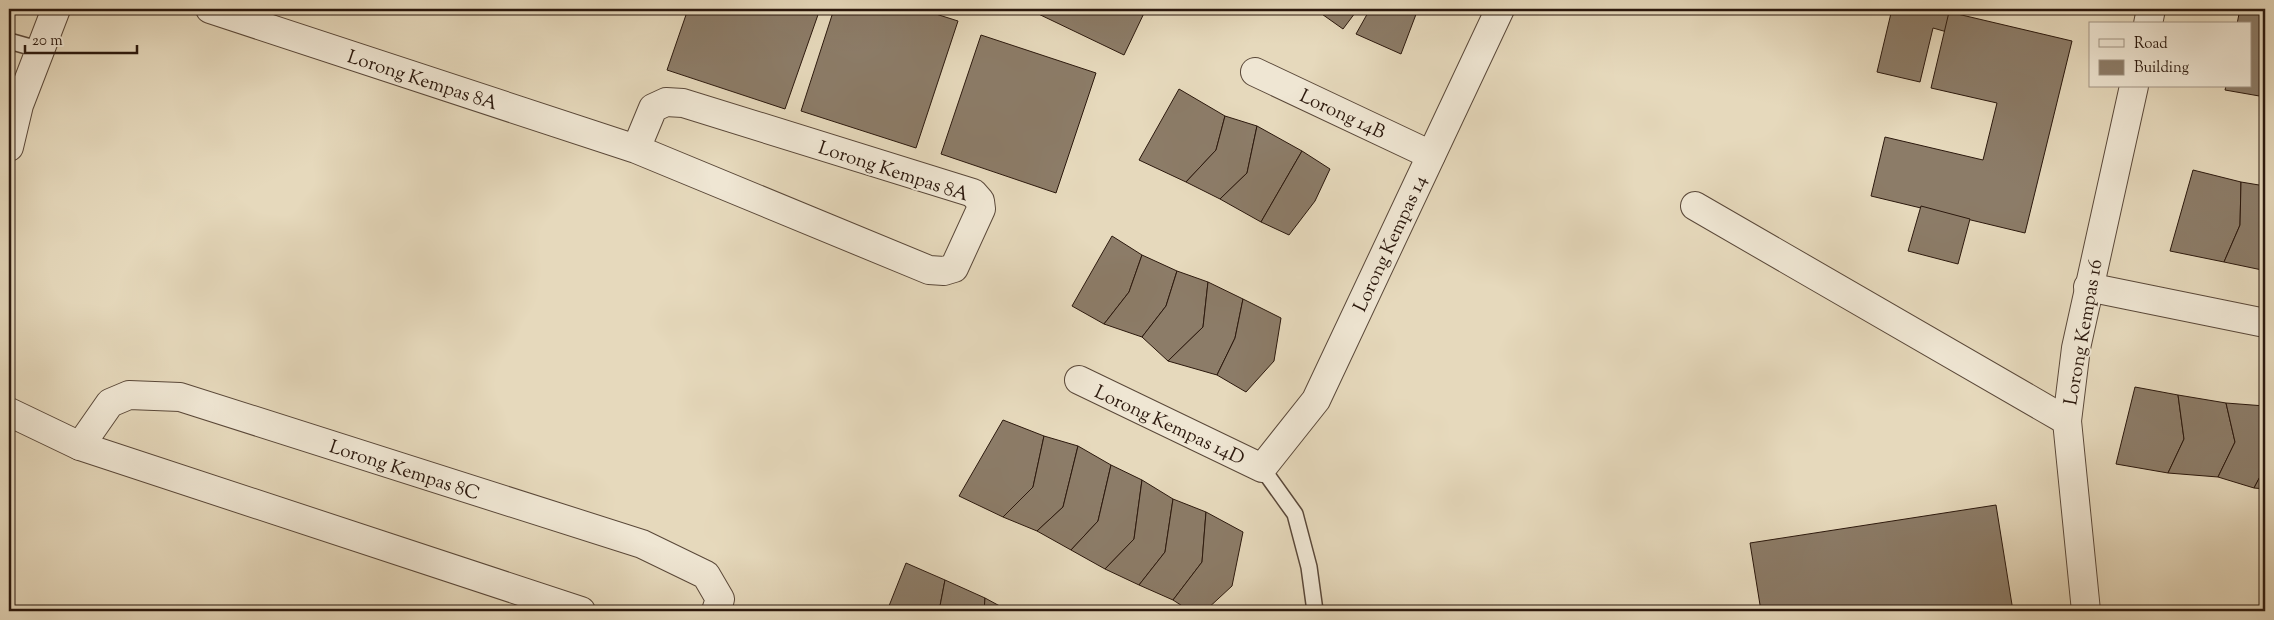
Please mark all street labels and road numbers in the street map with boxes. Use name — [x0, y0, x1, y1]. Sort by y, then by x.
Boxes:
street label: Lorong Kempas 8A — [344, 44, 501, 119]
street label: Lorong 14B — [1295, 84, 1389, 147]
street label: Lorong Kempas 8A — [815, 135, 972, 210]
street label: Lorong Kempas 14 — [1348, 171, 1435, 317]
street label: Lorong Kempas 16 — [2058, 257, 2111, 408]
street label: Lorong Kempas 14D — [1089, 380, 1248, 473]
street label: Lorong Kempas 8C — [326, 434, 483, 508]

